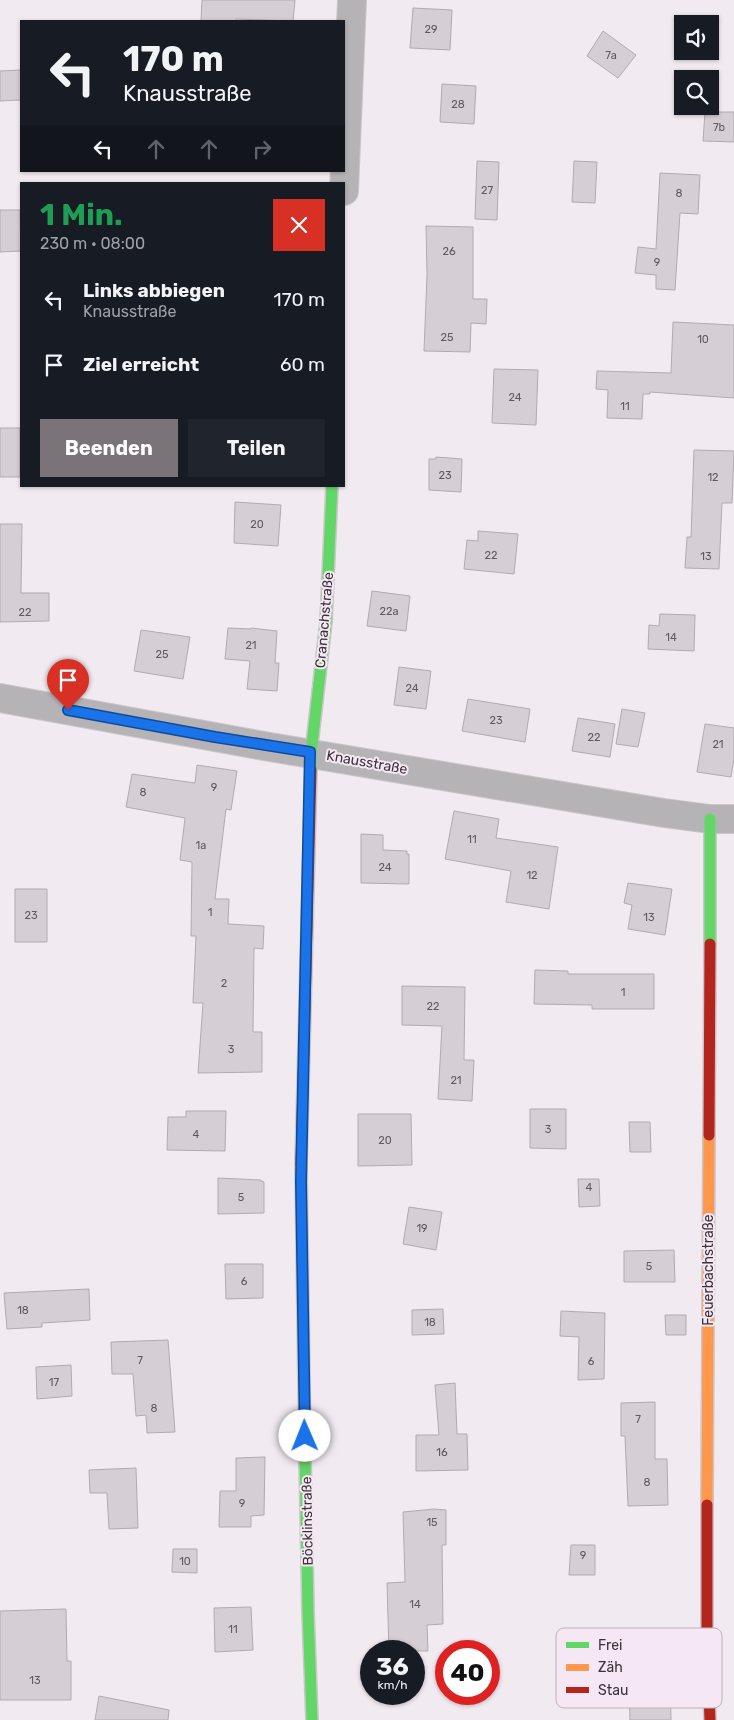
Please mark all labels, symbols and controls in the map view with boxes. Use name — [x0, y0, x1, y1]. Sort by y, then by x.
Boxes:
map controls — [674, 15, 719, 115]
button: sound — [674, 15, 719, 60]
house number: 29 — [425, 23, 437, 36]
text: 170 m — [123, 38, 224, 80]
icon: left — [40, 40, 105, 105]
house number: 7a — [605, 49, 617, 62]
button: search — [674, 70, 719, 115]
text: Knausstraße — [123, 80, 252, 107]
house number: 28 — [451, 98, 465, 111]
house number: 7b — [713, 121, 725, 134]
icon: left — [89, 135, 117, 163]
icon: ahead — [142, 135, 170, 163]
icon: ahead — [195, 135, 223, 163]
icon: right — [248, 135, 276, 163]
house number: 27 — [481, 184, 493, 197]
house number: 8 — [676, 187, 683, 200]
text: 1 Min. — [40, 197, 123, 233]
button: close — [273, 199, 325, 251]
text: 230 m · 08:00 — [40, 234, 145, 253]
house number: 26 — [442, 245, 456, 258]
house number: 9 — [654, 256, 660, 269]
text: Links abbiegen — [83, 279, 225, 302]
icon: left — [40, 286, 68, 314]
text: 170 m — [274, 288, 325, 311]
text: Knausstraße — [83, 302, 177, 321]
house number: 25 — [441, 331, 454, 344]
house number: 10 — [697, 333, 709, 346]
icon: arrive — [40, 351, 68, 379]
text: Ziel erreicht — [83, 353, 199, 376]
text: 60 m — [280, 353, 325, 376]
house number: 24 — [508, 391, 522, 404]
house number: 11 — [620, 400, 630, 413]
button: Beenden — [40, 419, 178, 477]
button: Teilen — [188, 419, 325, 477]
house number: 23 — [438, 469, 452, 482]
house number: 12 — [707, 471, 719, 484]
house number: 20 — [250, 518, 264, 531]
house number: 22 — [485, 549, 497, 562]
house number: 13 — [700, 550, 712, 563]
street label: Cranachstraße — [312, 571, 337, 669]
house number: 22a — [380, 605, 399, 618]
house number: 22 — [19, 606, 31, 619]
house number: 14 — [665, 631, 677, 644]
house number: 21 — [245, 639, 257, 652]
house number: 25 — [156, 648, 169, 661]
pin — [47, 659, 89, 710]
icon: arrive — [54, 666, 82, 694]
house number: 24 — [405, 682, 419, 695]
house number: 23 — [489, 714, 503, 727]
house number: 22 — [588, 731, 600, 744]
house number: 21 — [712, 738, 724, 751]
street label: Knausstraße — [325, 747, 409, 778]
house number: 9 — [211, 781, 217, 794]
house number: 8 — [140, 786, 147, 799]
house number: 11 — [467, 833, 477, 846]
house number: 1a — [196, 839, 206, 852]
house number: 24 — [378, 861, 392, 874]
house number: 12 — [526, 869, 538, 882]
house number: 1 — [208, 906, 212, 919]
house number: 23 — [24, 909, 38, 922]
house number: 13 — [643, 911, 655, 924]
house number: 2 — [221, 977, 227, 990]
house number: 1 — [621, 986, 625, 999]
house number: 22 — [427, 1000, 439, 1013]
house number: 3 — [228, 1043, 235, 1056]
house number: 21 — [450, 1074, 462, 1087]
house number: 3 — [545, 1123, 552, 1136]
house number: 4 — [193, 1128, 200, 1141]
house number: 20 — [378, 1134, 392, 1147]
house number: 4 — [586, 1181, 593, 1194]
house number: 5 — [238, 1191, 245, 1204]
street label: Feuerbachstraße — [700, 1214, 717, 1326]
house number: 19 — [416, 1222, 428, 1235]
house number: 5 — [646, 1260, 653, 1273]
house number: 6 — [241, 1275, 248, 1288]
house number: 18 — [17, 1304, 29, 1317]
house number: 18 — [424, 1316, 436, 1329]
house number: 7 — [137, 1354, 143, 1367]
house number: 6 — [588, 1355, 595, 1368]
house number: 17 — [49, 1376, 60, 1389]
house number: 8 — [151, 1402, 158, 1415]
position arrow — [278, 1409, 330, 1461]
house number: 7 — [635, 1413, 641, 1426]
house number: 16 — [436, 1446, 448, 1459]
street label: Böcklinstraße — [298, 1476, 317, 1566]
house number: 8 — [644, 1476, 651, 1489]
house number: 9 — [239, 1497, 245, 1510]
house number: 15 — [426, 1516, 438, 1529]
house number: 9 — [580, 1549, 586, 1562]
house number: 10 — [179, 1555, 191, 1568]
house number: 14 — [409, 1598, 421, 1611]
house number: 11 — [228, 1623, 238, 1636]
legend — [556, 1628, 722, 1708]
text: Frei — [598, 1637, 622, 1654]
speed limit sign: 40 — [435, 1640, 500, 1705]
text: 36 — [376, 1652, 409, 1681]
text: Zäh — [598, 1659, 623, 1676]
house number: 13 — [29, 1674, 41, 1687]
text: km/h — [378, 1678, 407, 1692]
text: Stau — [598, 1682, 628, 1699]

